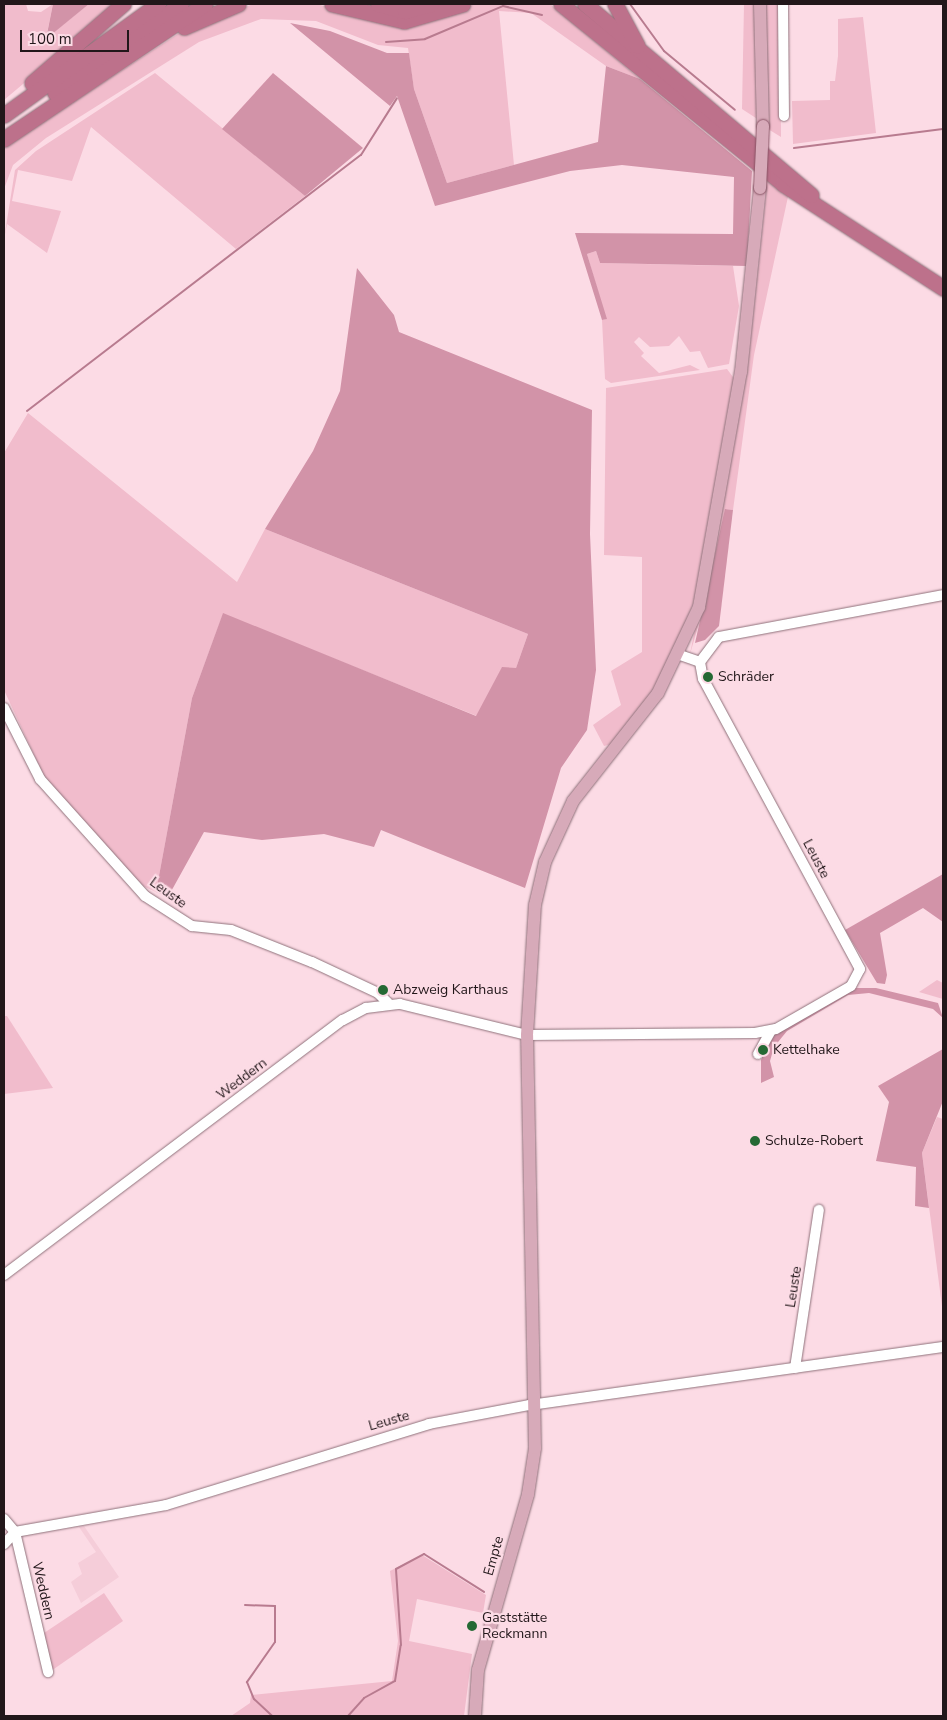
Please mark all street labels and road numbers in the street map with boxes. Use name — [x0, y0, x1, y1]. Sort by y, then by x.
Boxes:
street label: Leuste — [799, 837, 833, 881]
street label: Leuste — [146, 874, 190, 912]
street label: Weddern — [213, 1055, 271, 1103]
street label: Leuste — [782, 1265, 806, 1309]
street label: Leuste — [367, 1407, 411, 1435]
street label: Empte — [480, 1534, 508, 1578]
street label: Weddern — [28, 1560, 58, 1622]

